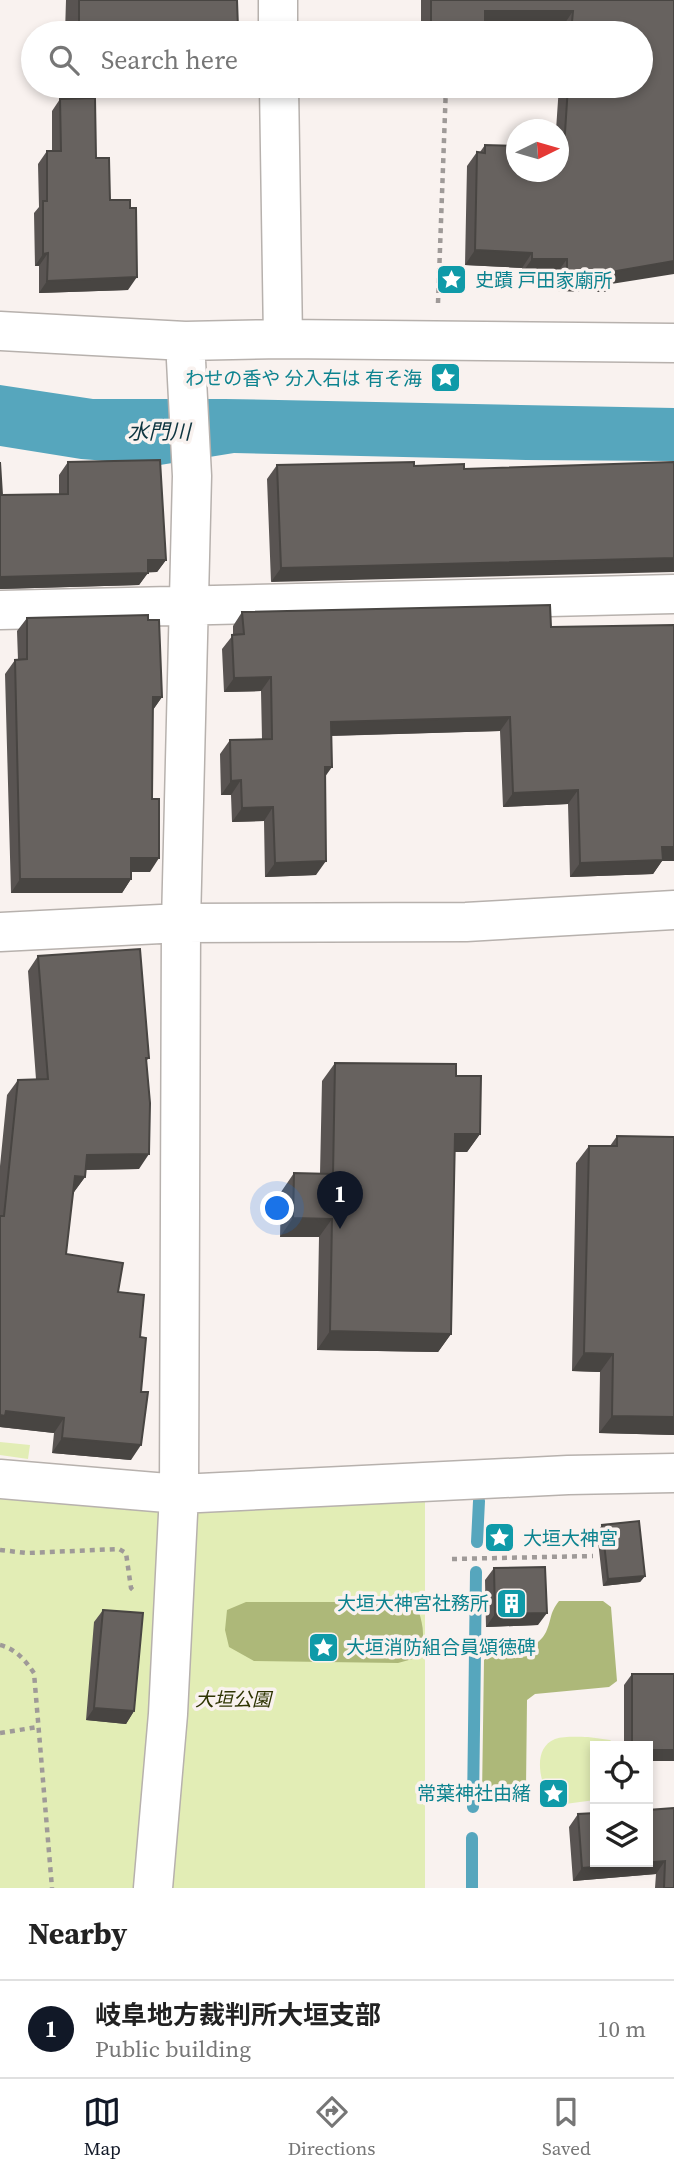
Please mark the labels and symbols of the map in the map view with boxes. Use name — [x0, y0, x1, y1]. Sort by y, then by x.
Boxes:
north arrow — [506, 119, 569, 182]
place icon: 史蹟 戸田家廟所 — [435, 263, 469, 297]
place label: 史蹟 戸田家廟所 — [475, 267, 612, 293]
place icon: わせの香や 分入右は 有そ海 — [428, 361, 462, 395]
place label: わせの香や 分入右は 有そ海 — [185, 365, 422, 391]
water label: 水門川 — [128, 417, 192, 446]
pin: 1 — [317, 1171, 363, 1229]
your location — [260, 1191, 294, 1225]
place icon: 大垣大神宮 — [483, 1521, 517, 1555]
place label: 大垣大神宮 — [523, 1525, 618, 1551]
building icon: 大垣大神宮社務所 — [495, 1586, 529, 1620]
place label: 大垣大神宮社務所 — [337, 1590, 489, 1616]
place icon: 大垣消防組合員頌徳碑 — [306, 1630, 340, 1664]
place label: 大垣消防組合員頌徳碑 — [346, 1634, 536, 1660]
park label: 大垣公園 — [195, 1686, 274, 1712]
place icon: 常葉神社由緒 — [537, 1776, 571, 1810]
place label: 常葉神社由緒 — [417, 1780, 531, 1806]

